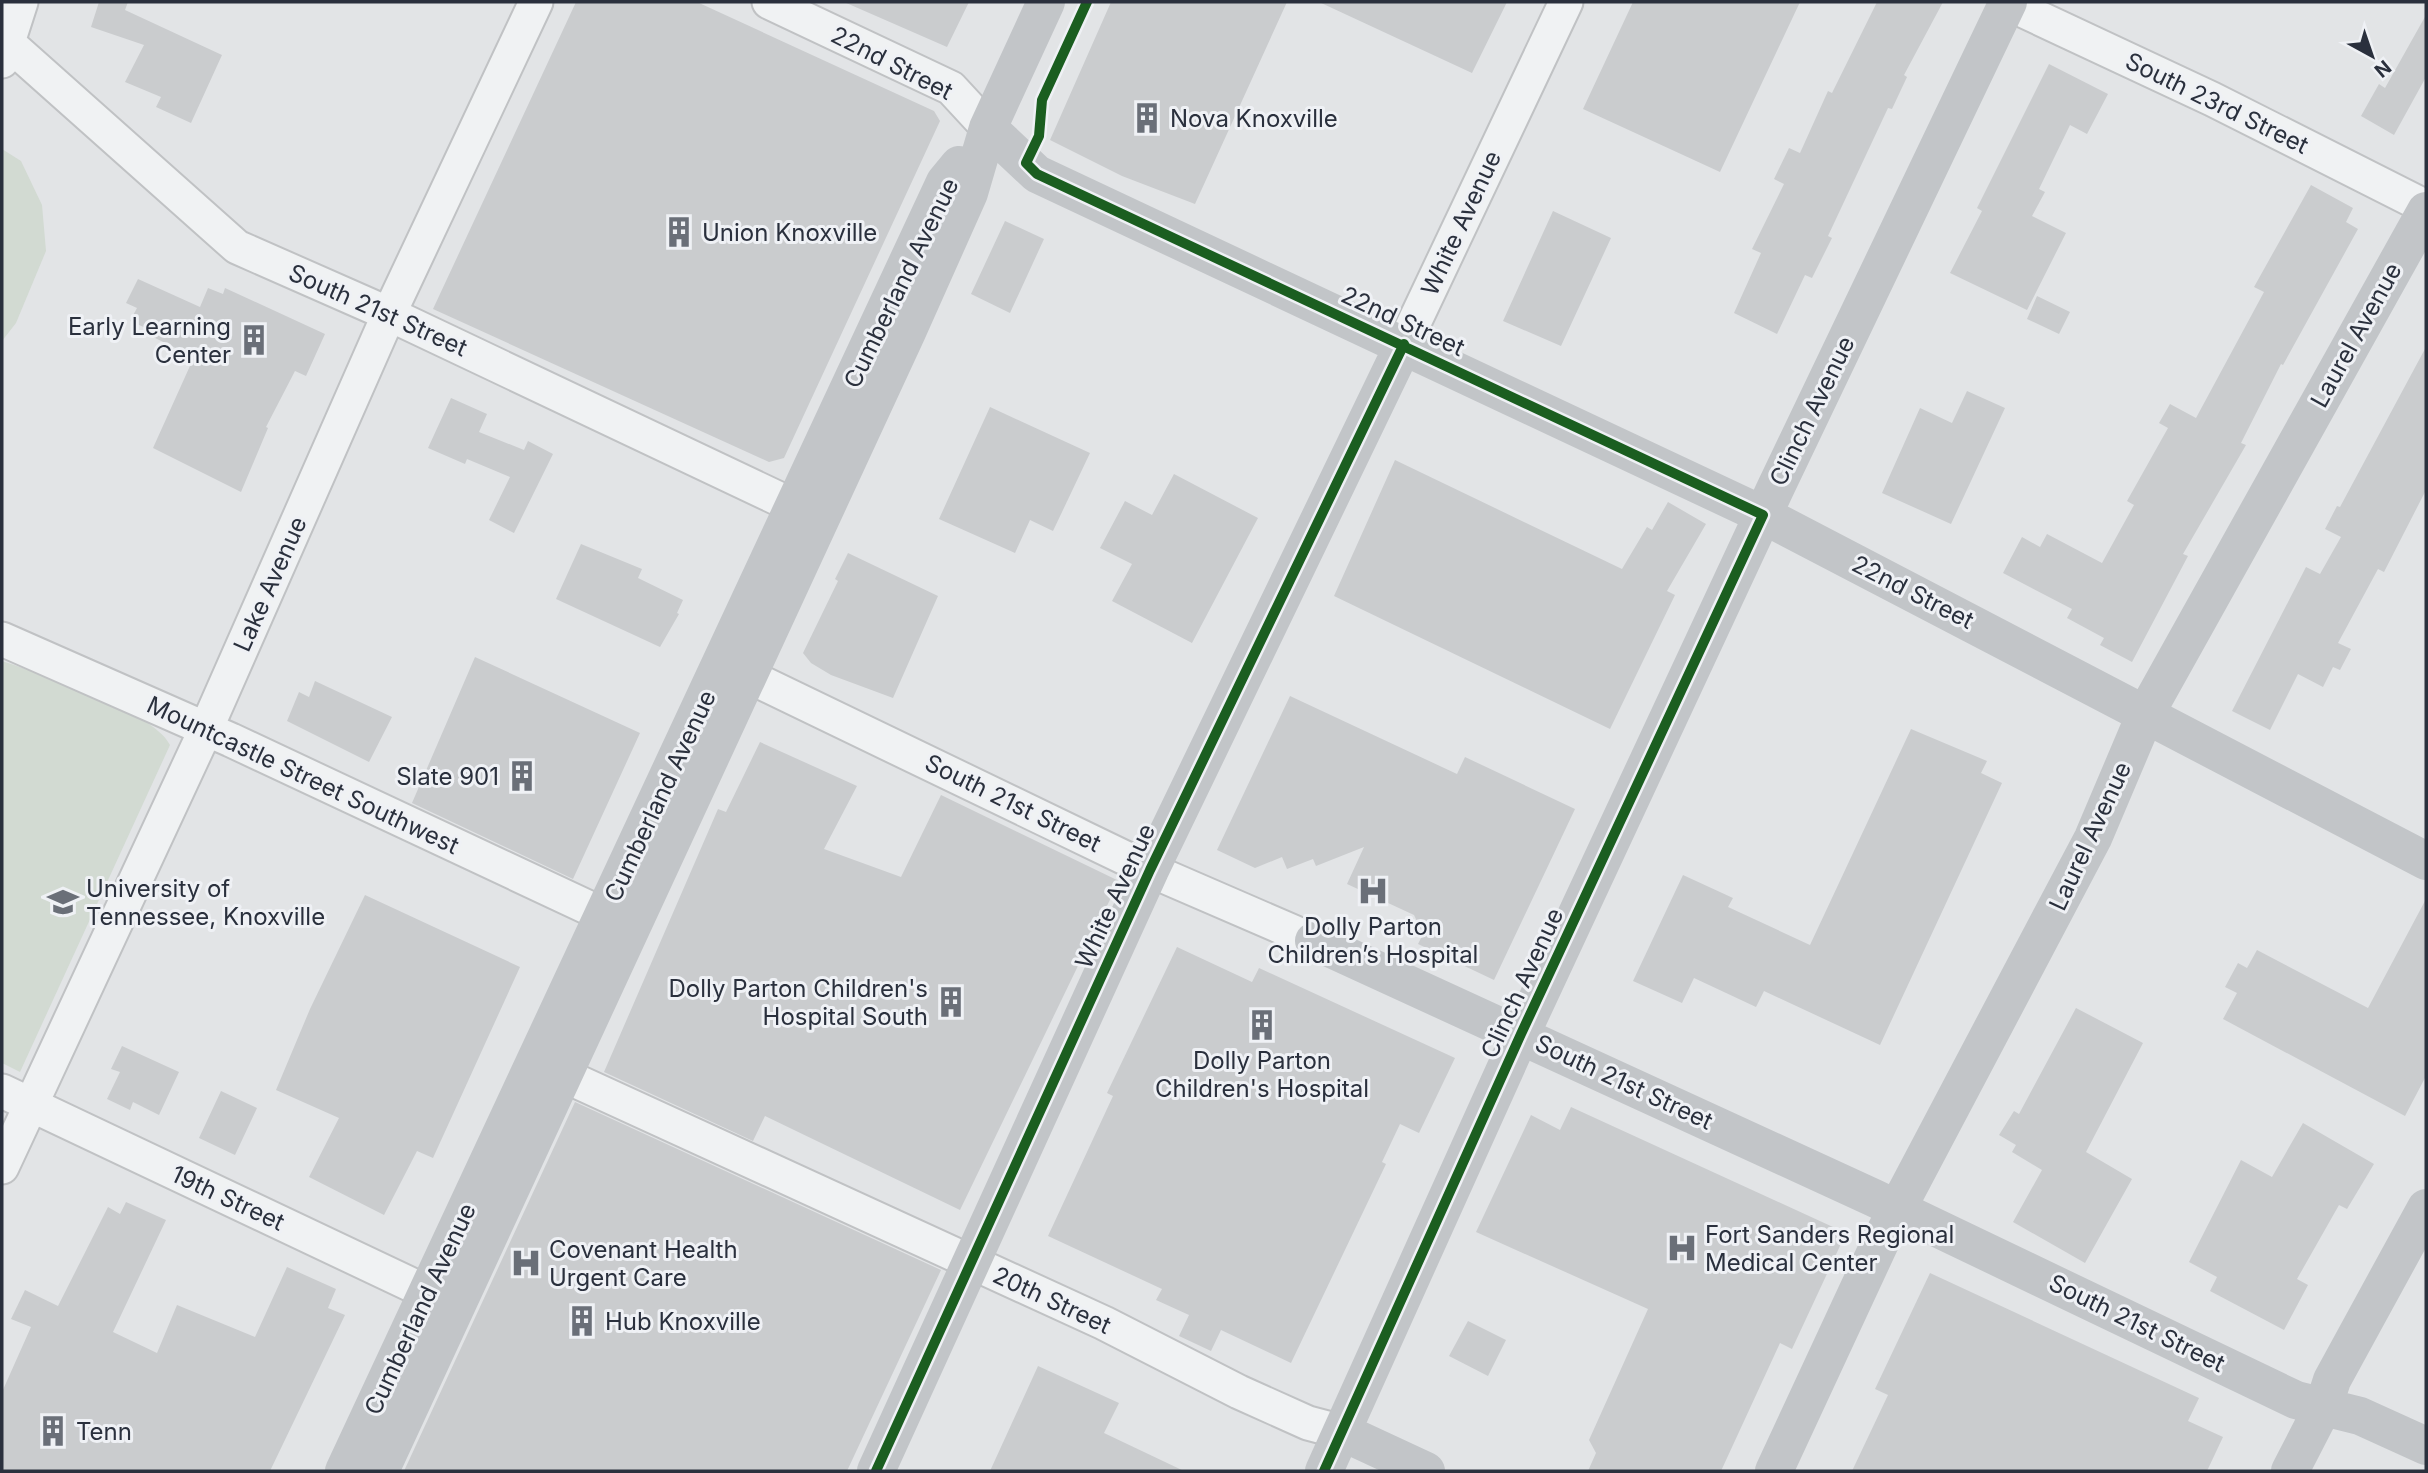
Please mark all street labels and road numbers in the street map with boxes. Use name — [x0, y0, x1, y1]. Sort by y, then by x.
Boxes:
street label: 22nd Street — [826, 20, 958, 106]
street label: South 23rd Street — [2121, 46, 2313, 160]
street label: White Avenue — [1415, 146, 1507, 300]
street label: Cumberland Avenue — [838, 173, 964, 393]
street label: South 21st Street — [284, 258, 472, 362]
street label: Laurel Avenue — [2304, 258, 2408, 412]
street label: 22nd Street — [1337, 280, 1469, 362]
street label: Clinch Avenue — [1763, 332, 1861, 490]
street label: Lake Avenue — [227, 512, 313, 656]
street label: 22nd Street — [1847, 549, 1979, 635]
street label: Cumberland Avenue — [598, 686, 722, 906]
street label: Mountcastle Street Southwest — [142, 690, 464, 860]
street label: South 21st Street — [920, 748, 1106, 858]
street label: Laurel Avenue — [2043, 757, 2137, 915]
street label: White Avenue — [1069, 819, 1161, 973]
street label: Clinch Avenue — [1475, 903, 1569, 1063]
street label: South 21st Street — [1531, 1028, 1717, 1136]
street label: 19th Street — [167, 1159, 289, 1237]
street label: Cumberland Avenue — [358, 1199, 482, 1419]
street label: 20th Street — [988, 1260, 1116, 1340]
street label: South 21st Street — [2044, 1268, 2230, 1378]

